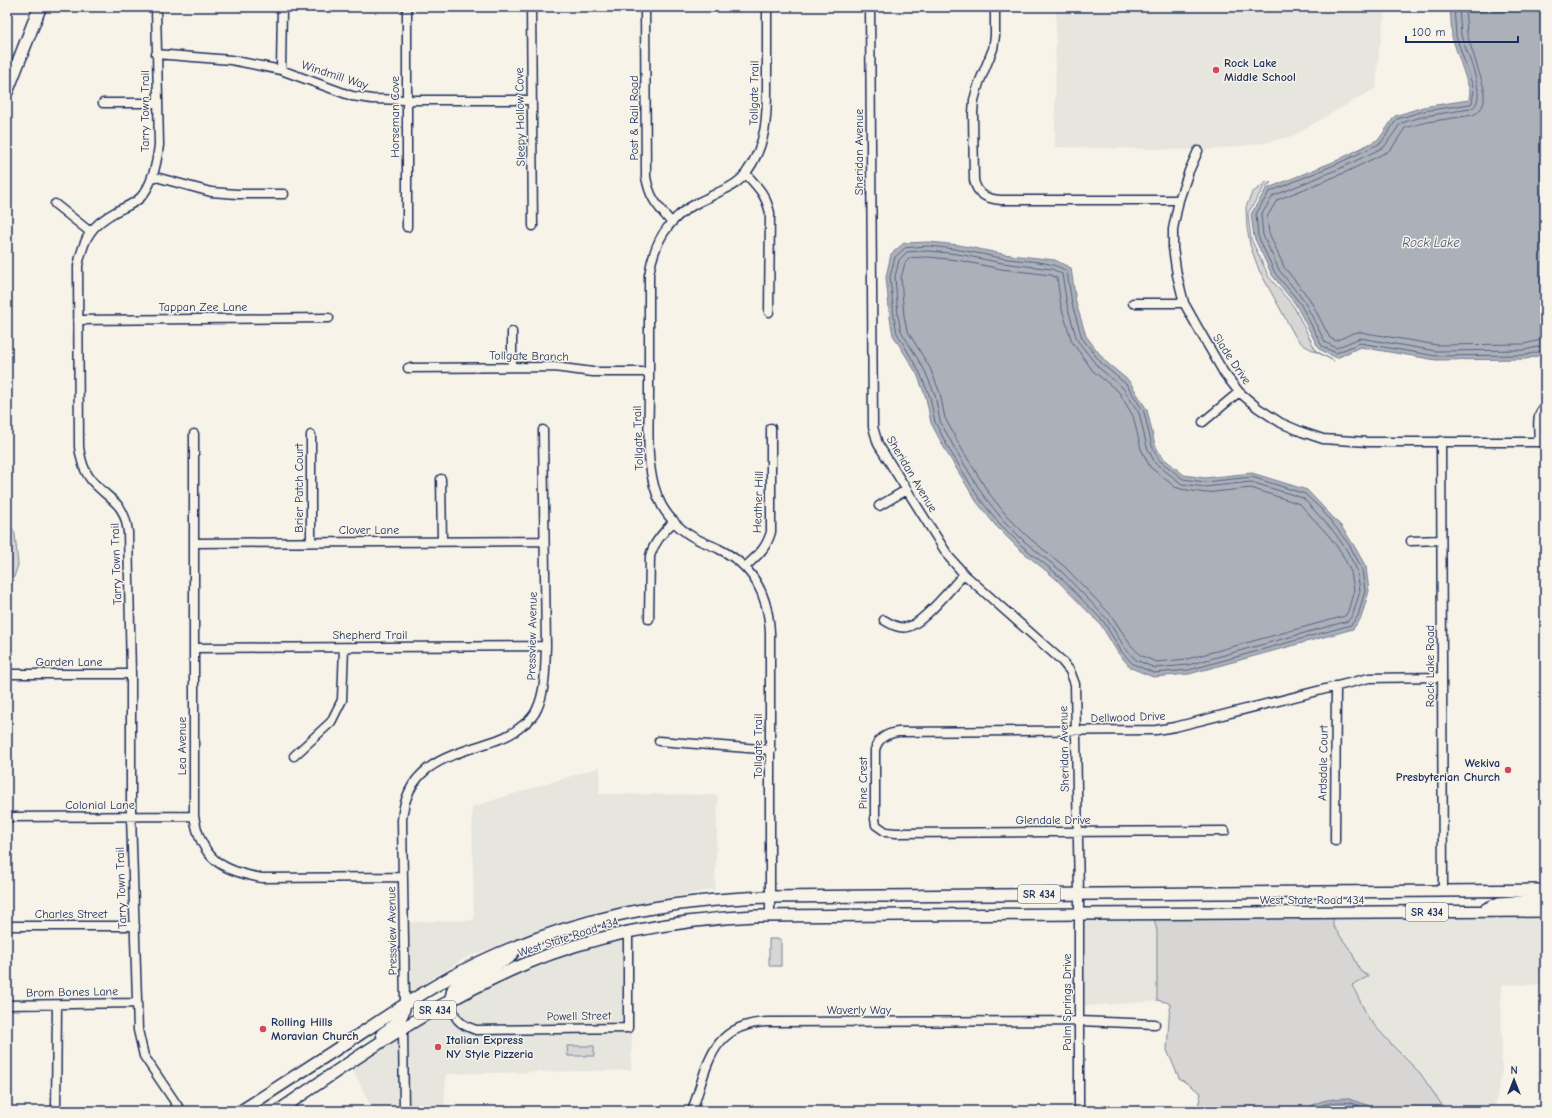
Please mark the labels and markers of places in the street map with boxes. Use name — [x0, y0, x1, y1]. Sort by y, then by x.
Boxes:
place label: Rock Lake Middle School — [1224, 56, 1296, 84]
marker: Rock Lake Middle School — [1211, 65, 1221, 75]
place label: Wekiva Presbyterian Church — [1396, 756, 1500, 784]
marker: Wekiva Presbyterian Church — [1503, 765, 1513, 775]
place label: Rolling Hills Moravian Church — [271, 1015, 359, 1043]
marker: Rolling Hills Moravian Church — [258, 1024, 268, 1034]
place label: Italian Express NY Style Pizzeria — [446, 1033, 533, 1061]
marker: Italian Express NY Style Pizzeria — [433, 1042, 443, 1052]

